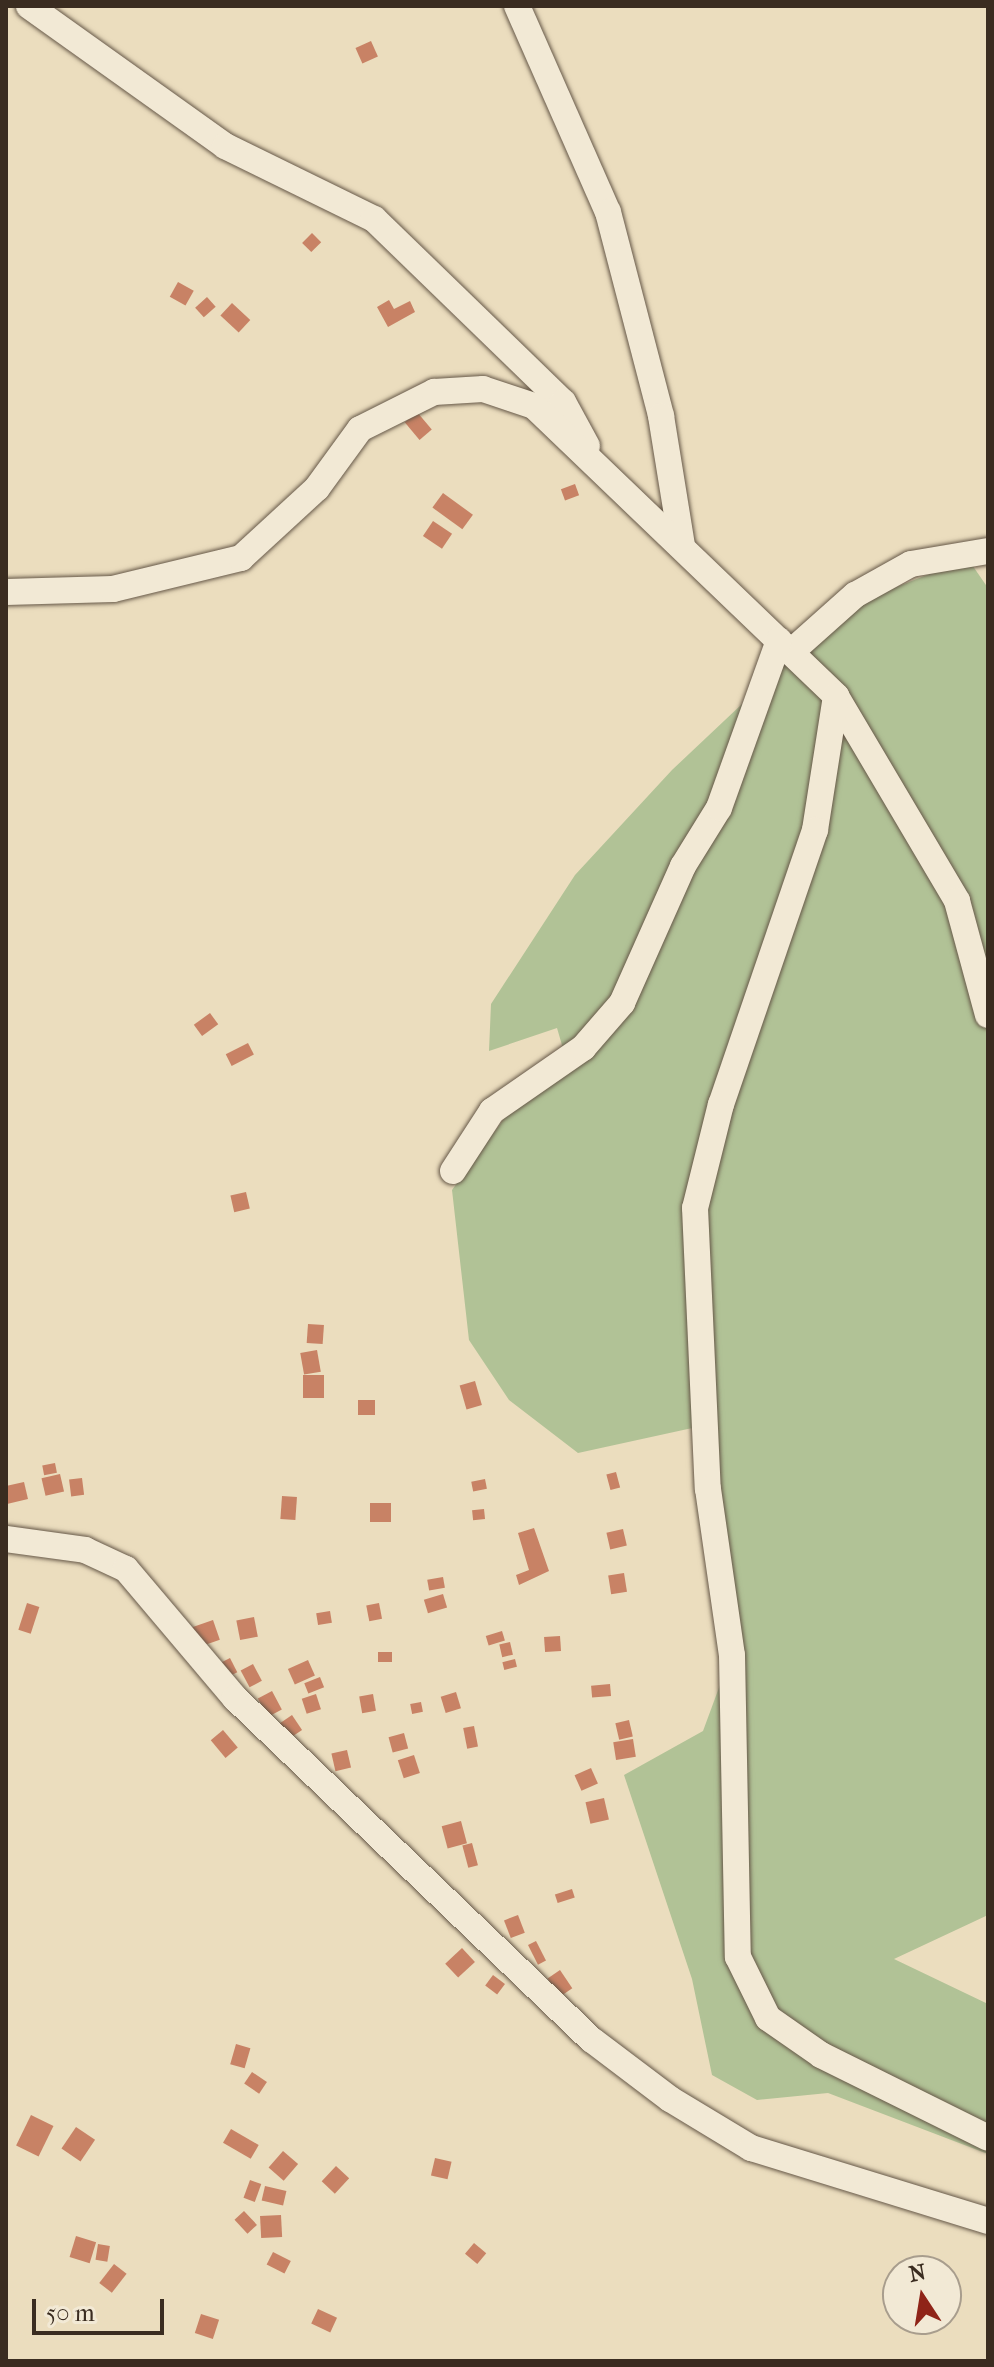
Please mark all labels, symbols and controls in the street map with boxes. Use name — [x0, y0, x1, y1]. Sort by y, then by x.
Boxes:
north arrow — [882, 2255, 962, 2335]
text: N — [907, 2259, 928, 2288]
scale bar — [36, 2283, 168, 2333]
text: 50 m — [46, 2299, 95, 2327]

